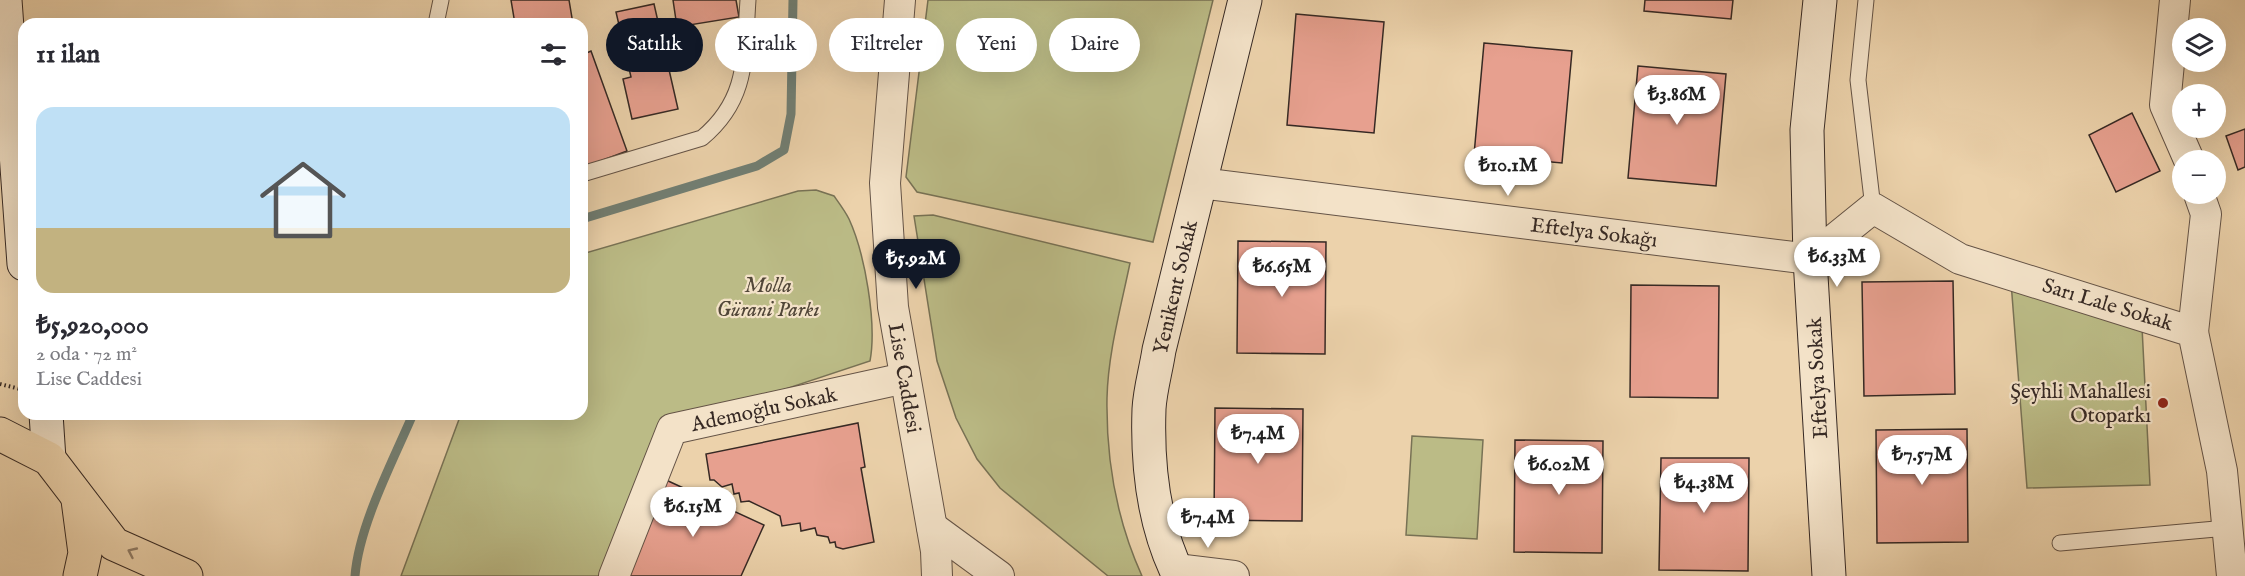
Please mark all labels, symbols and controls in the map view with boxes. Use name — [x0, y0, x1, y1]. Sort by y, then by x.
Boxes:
chip: Satılık — [606, 18, 703, 72]
chip: Kiralık — [715, 18, 817, 72]
chip: Filtreler — [829, 18, 944, 72]
chip: Yeni — [956, 18, 1037, 72]
chip: Daire — [1049, 18, 1140, 72]
map controls — [2172, 18, 2226, 204]
button: layers — [2172, 18, 2226, 72]
text: 11 ilan — [36, 38, 100, 71]
icon: filters — [537, 38, 570, 71]
pin: ₺3.86M — [1628, 75, 1726, 126]
text: ₺3.86M — [1648, 82, 1706, 107]
button: + — [2172, 84, 2226, 138]
icon: home — [249, 146, 357, 254]
pin: ₺10.1M — [1459, 146, 1557, 197]
button: − — [2172, 150, 2226, 204]
text: ₺10.1M — [1478, 153, 1538, 178]
street label: Eftelya Sokağı — [1529, 212, 1659, 255]
street label: Yenikent Sokak — [1148, 217, 1205, 357]
pin: ₺6.33M — [1788, 237, 1886, 288]
pin: ₺5.92M — [867, 239, 965, 290]
text: ₺6.33M — [1808, 244, 1866, 269]
text: ₺5.92M — [886, 246, 946, 271]
pin: ₺6.65M — [1233, 247, 1331, 298]
text: ₺6.65M — [1253, 254, 1311, 279]
park label: Molla Gürani Parkı — [717, 273, 819, 324]
street label: Sarı Lale Sokak — [2039, 273, 2177, 338]
text: ₺5,920,000 — [36, 309, 149, 342]
street label: Eftelya Sokak — [1802, 316, 1835, 439]
street label: Lise Caddesi — [881, 321, 926, 435]
text: 2 oda · 72 m² — [36, 342, 137, 367]
text: Lise Caddesi — [36, 367, 142, 392]
place label: Şeyhli Mahallesi Otoparkı — [2010, 379, 2151, 430]
street label: Ademoğlu Sokak — [688, 382, 841, 439]
marker: Şeyhli Mahallesi Otoparkı — [2156, 396, 2170, 410]
pin: ₺7.4M — [1216, 414, 1300, 465]
text: ₺7.4M — [1231, 421, 1285, 446]
pin: ₺7.57M — [1873, 435, 1971, 486]
text: ₺7.57M — [1892, 442, 1952, 467]
pin: ₺6.02M — [1510, 445, 1608, 496]
text: ₺6.02M — [1528, 452, 1590, 477]
pin: ₺4.38M — [1655, 463, 1753, 514]
text: ₺4.38M — [1674, 470, 1734, 495]
pin: ₺6.15M — [644, 487, 742, 538]
text: ₺6.15M — [664, 494, 722, 519]
pin: ₺7.4M — [1166, 498, 1250, 549]
text: ₺7.4M — [1181, 505, 1235, 530]
one-way arrow — [128, 547, 139, 559]

